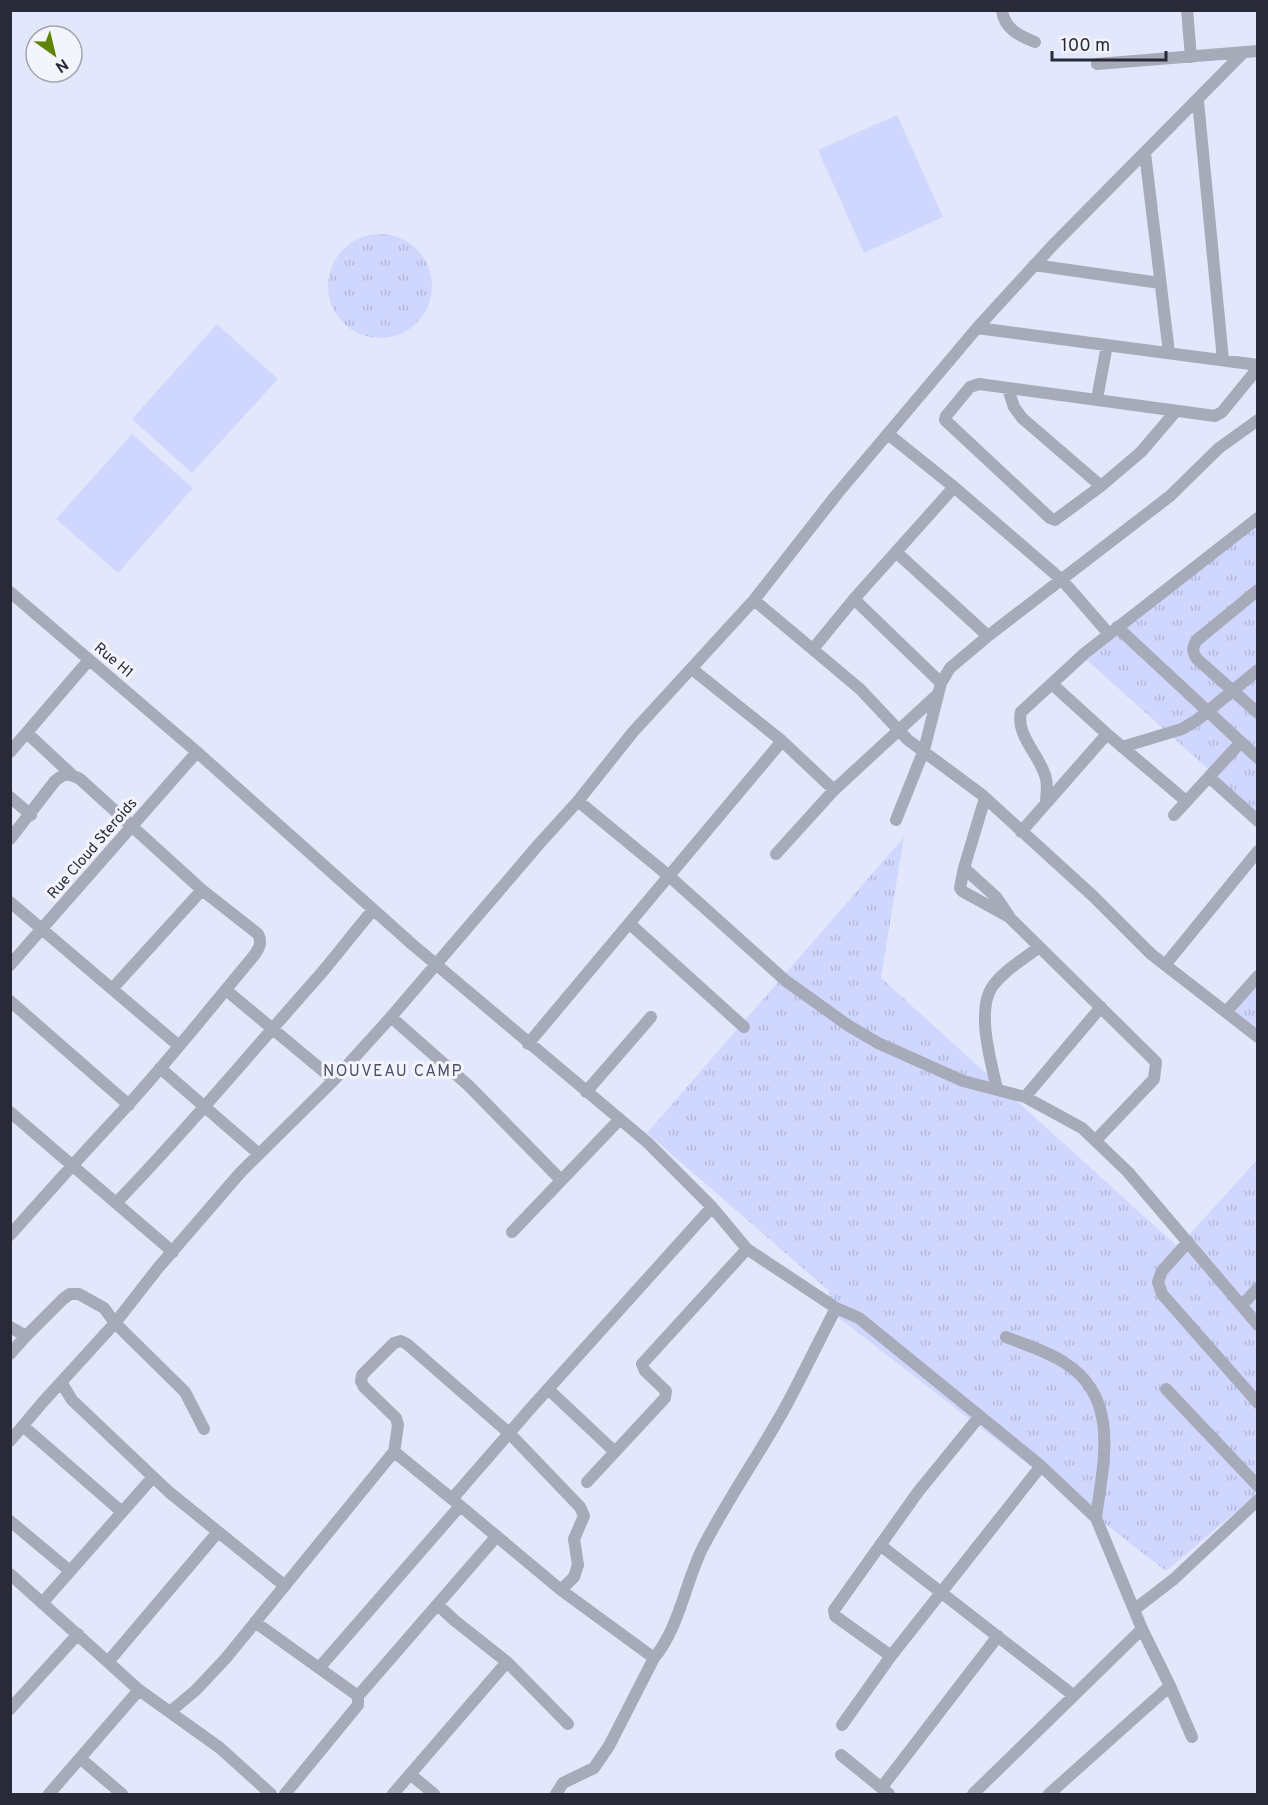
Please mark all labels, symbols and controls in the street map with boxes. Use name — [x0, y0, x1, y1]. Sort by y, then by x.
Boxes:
north arrow — [24, 24, 84, 84]
scale bar — [1052, 24, 1166, 62]
text: 100 m — [1061, 35, 1110, 58]
text: N — [51, 53, 72, 76]
street label: Rue H1 — [89, 639, 137, 683]
street label: Rue Cloud Steroids — [44, 795, 142, 903]
district label: NOUVEAU CAMP — [323, 1062, 463, 1082]

